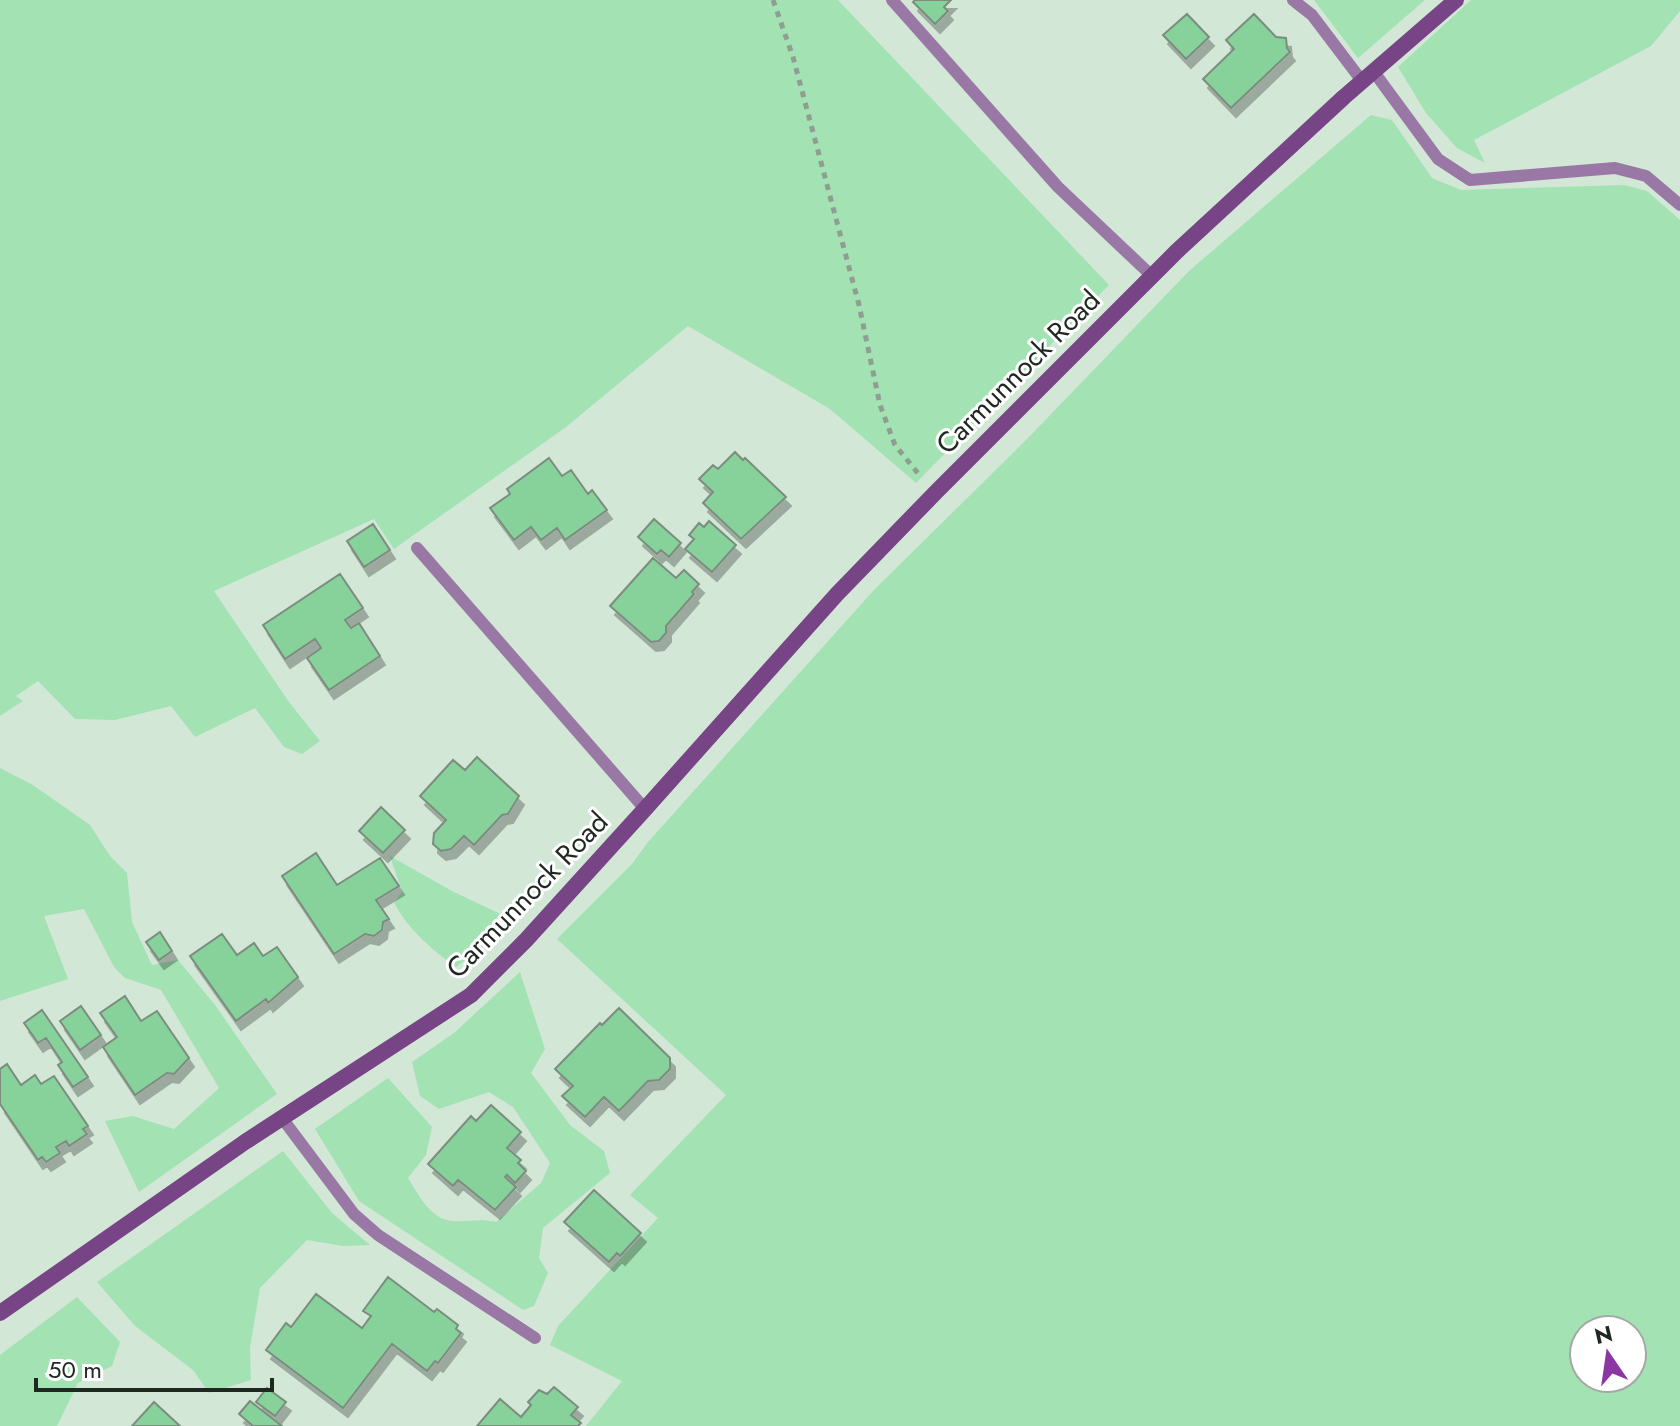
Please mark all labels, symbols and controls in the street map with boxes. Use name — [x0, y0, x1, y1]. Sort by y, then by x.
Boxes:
street label: Carmunnock Road — [926, 280, 1110, 464]
street label: Carmunnock Road — [437, 802, 617, 988]
north arrow — [1568, 1314, 1648, 1394]
text: N — [1591, 1317, 1616, 1352]
scale bar — [36, 1342, 272, 1392]
text: 50 m — [48, 1352, 102, 1387]

